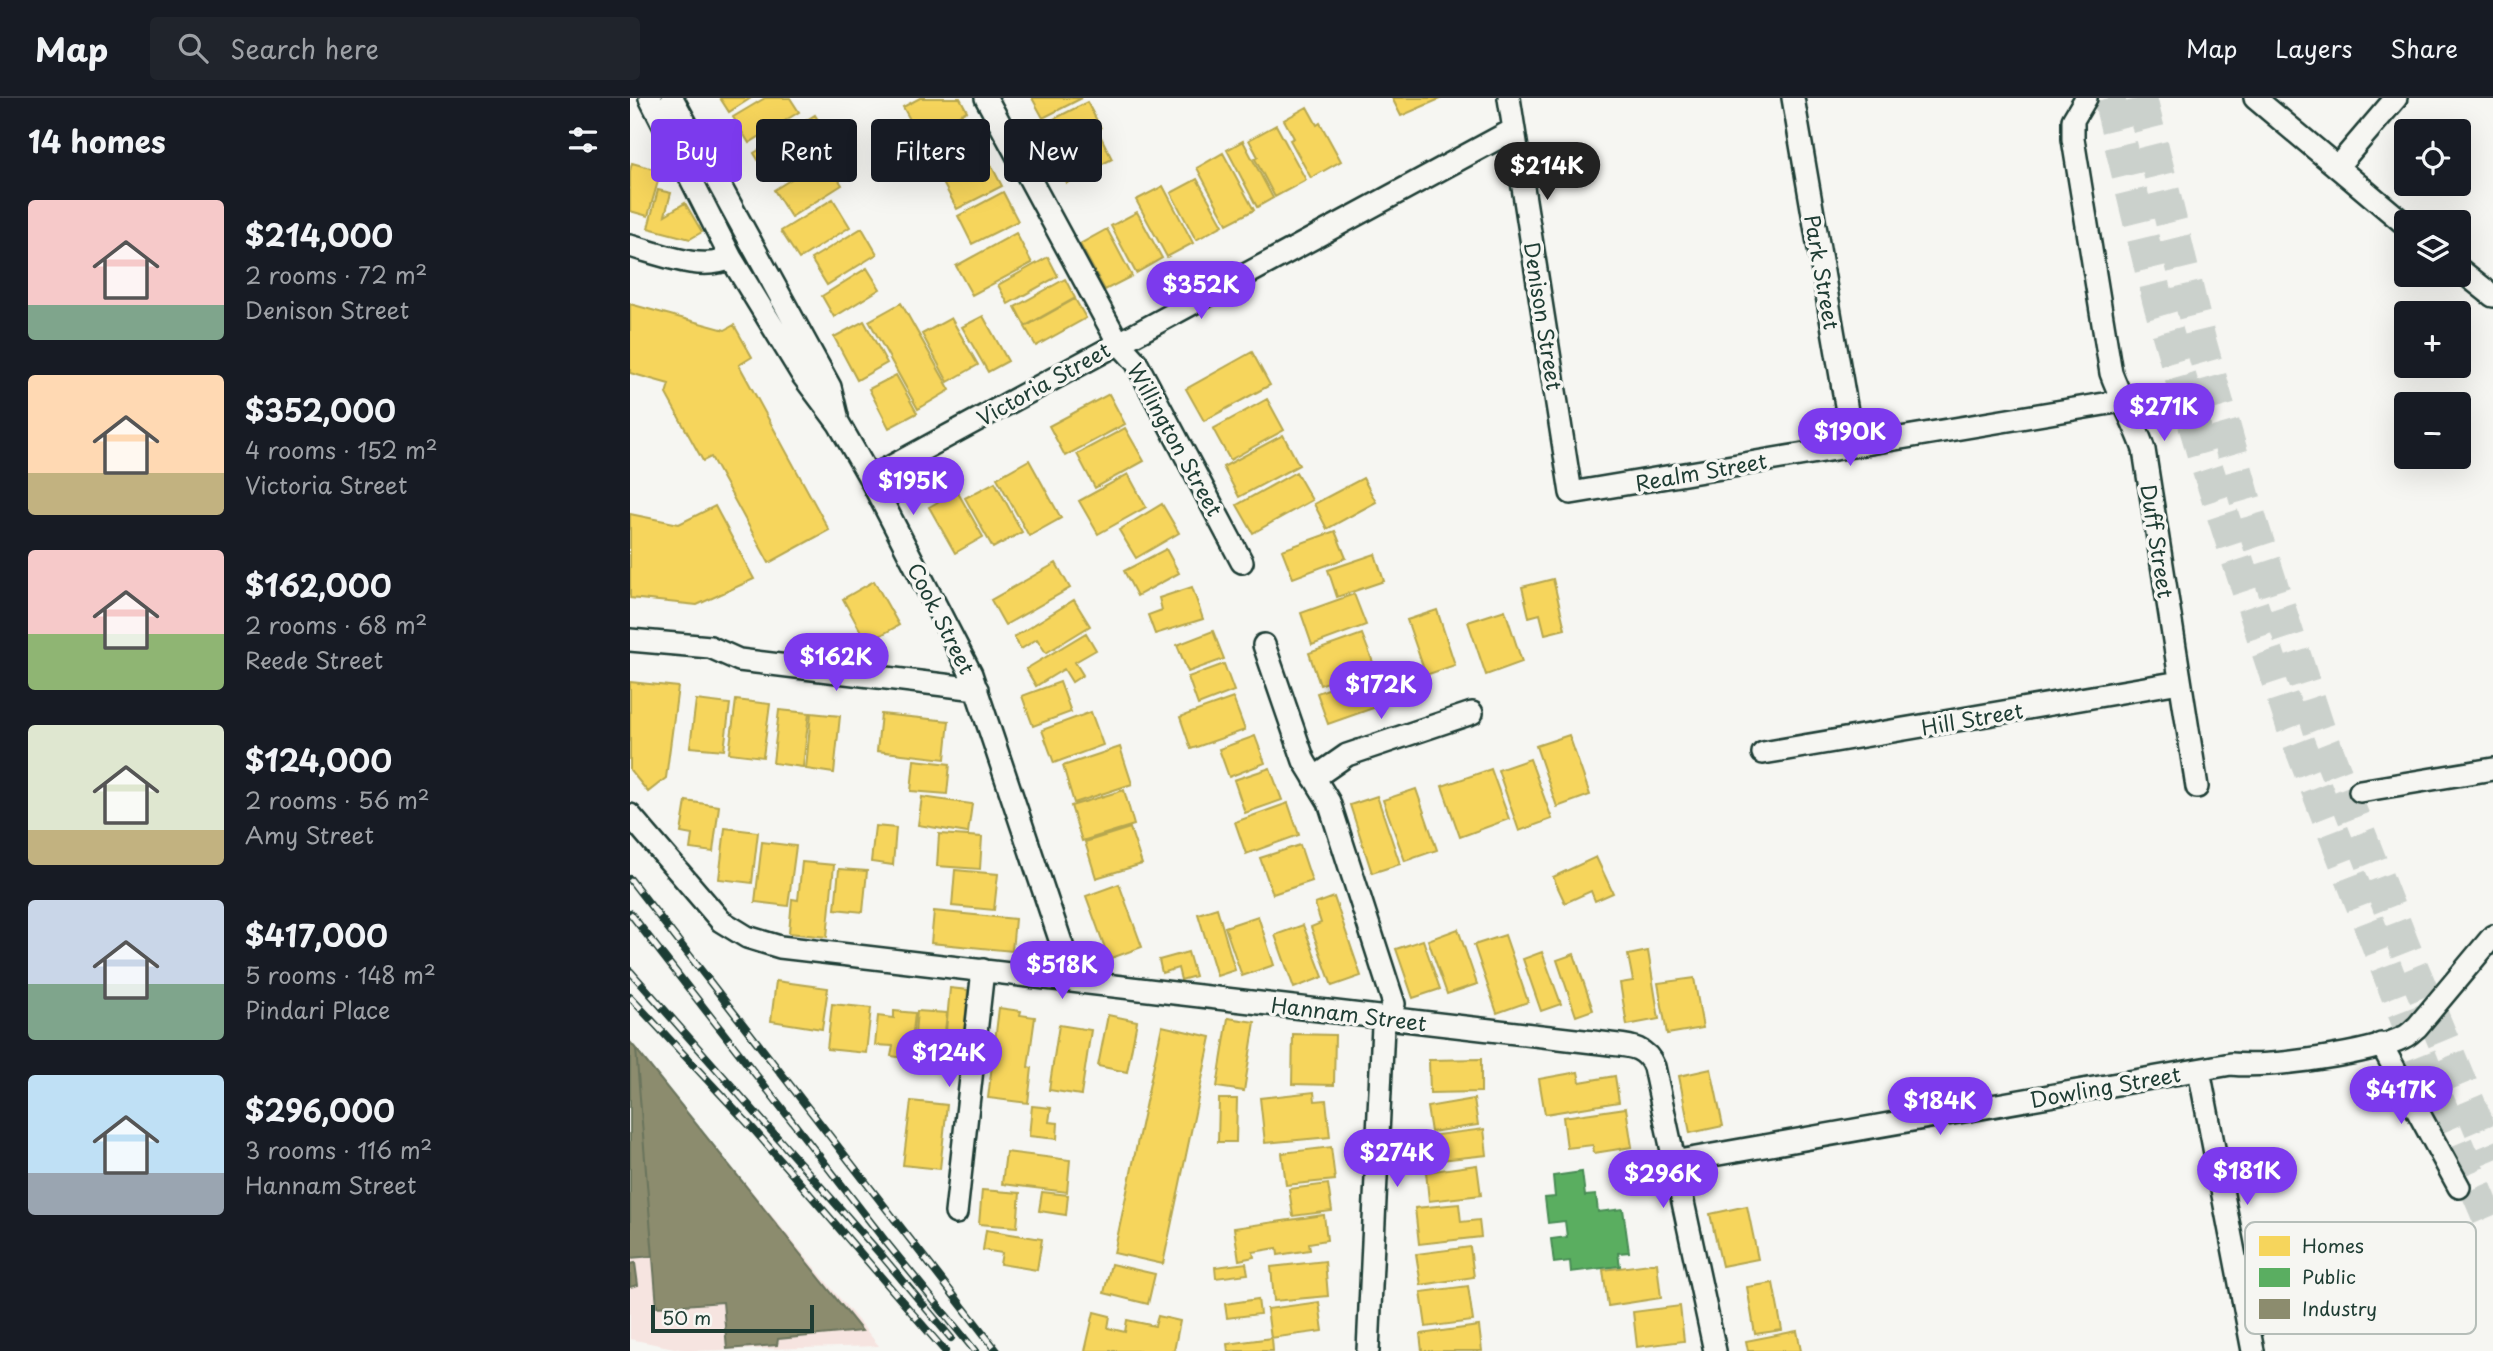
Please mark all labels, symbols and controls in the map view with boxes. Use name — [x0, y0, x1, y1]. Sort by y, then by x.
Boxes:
search box — [150, 17, 640, 80]
text: Map — [35, 23, 108, 73]
icon: search — [174, 29, 212, 67]
text: Search here — [230, 29, 379, 68]
text: Map — [2186, 30, 2237, 66]
text: Layers — [2275, 30, 2352, 66]
text: Share — [2390, 30, 2458, 66]
text: 14 homes — [28, 118, 166, 163]
chip: Buy — [651, 119, 742, 182]
chip: Rent — [756, 119, 857, 182]
chip: Filters — [871, 119, 990, 182]
chip: New — [1004, 119, 1102, 182]
map controls — [2394, 119, 2471, 469]
button: locate — [2394, 119, 2471, 196]
icon: filters — [564, 121, 602, 159]
pin: $214K — [1498, 142, 1596, 202]
text: $214K — [1510, 147, 1584, 182]
button: layers — [2394, 210, 2471, 287]
text: $214,000 — [245, 212, 393, 257]
street label: Park Street — [1797, 212, 1849, 332]
icon: home — [84, 228, 168, 312]
street label: Denison Street — [1516, 240, 1572, 392]
text: 2 rooms · 72 m² — [245, 257, 427, 292]
pin: $352K — [1152, 262, 1250, 321]
text: $352K — [1162, 266, 1240, 301]
text: Denison Street — [245, 292, 409, 327]
button: + — [2394, 301, 2471, 378]
street label: Victoria Street — [970, 333, 1116, 433]
street label: Willington Street — [1120, 356, 1232, 522]
pin: $271K — [2115, 384, 2213, 443]
text: $352,000 — [245, 387, 396, 432]
text: $271K — [2130, 388, 2198, 423]
button: − — [2394, 392, 2471, 469]
icon: home — [84, 403, 168, 487]
pin: $190K — [1801, 408, 1899, 468]
text: $190K — [1814, 413, 1886, 448]
text: 4 rooms · 152 m² — [245, 432, 438, 467]
street label: Realm Street — [1633, 444, 1769, 498]
pin: $195K — [864, 458, 962, 517]
text: $195K — [878, 462, 948, 497]
text: Victoria Street — [245, 467, 407, 502]
street label: Duff Street — [2133, 482, 2183, 600]
street label: Cook Street — [900, 557, 984, 679]
text: $162,000 — [245, 562, 392, 607]
icon: home — [84, 578, 168, 662]
text: 2 rooms · 68 m² — [245, 607, 427, 642]
pin: $162K — [787, 634, 885, 693]
text: $162K — [800, 638, 872, 673]
text: Reede Street — [245, 642, 383, 677]
pin: $172K — [1332, 662, 1430, 721]
text: $172K — [1345, 666, 1417, 701]
street label: Hill Street — [1919, 693, 2025, 743]
text: $124,000 — [245, 737, 392, 782]
icon: home — [84, 753, 168, 837]
text: 2 rooms · 56 m² — [245, 782, 430, 817]
text: Amy Street — [245, 817, 374, 852]
text: $417,000 — [245, 912, 388, 957]
icon: home — [84, 928, 168, 1012]
pin: $518K — [1013, 942, 1111, 1001]
text: $518K — [1026, 946, 1098, 981]
text: 5 rooms · 148 m² — [245, 957, 436, 992]
street label: Hannam Street — [1269, 988, 1429, 1038]
text: Pindari Place — [245, 992, 390, 1027]
pin: $124K — [900, 1030, 998, 1089]
text: $124K — [912, 1034, 986, 1069]
street label: Dowling Street — [2027, 1057, 2183, 1115]
pin: $417K — [2352, 1066, 2450, 1126]
text: $417K — [2366, 1071, 2436, 1106]
pin: $184K — [1891, 1077, 1989, 1137]
text: $184K — [1904, 1082, 1976, 1117]
text: $296,000 — [245, 1087, 395, 1132]
icon: home — [84, 1103, 168, 1187]
pin: $274K — [1348, 1130, 1446, 1189]
text: 3 rooms · 116 m² — [245, 1132, 432, 1167]
text: $274K — [1360, 1134, 1434, 1169]
pin: $181K — [2198, 1148, 2296, 1207]
pin: $296K — [1614, 1150, 1712, 1210]
text: $181K — [2213, 1152, 2281, 1187]
text: $296K — [1624, 1155, 1702, 1190]
text: Hannam Street — [245, 1167, 417, 1202]
legend — [2245, 1222, 2476, 1334]
text: Homes — [2302, 1231, 2364, 1259]
text: Public — [2302, 1262, 2356, 1290]
text: Industry — [2302, 1294, 2377, 1322]
scale bar — [651, 1302, 814, 1334]
text: 50 m — [662, 1303, 711, 1331]

